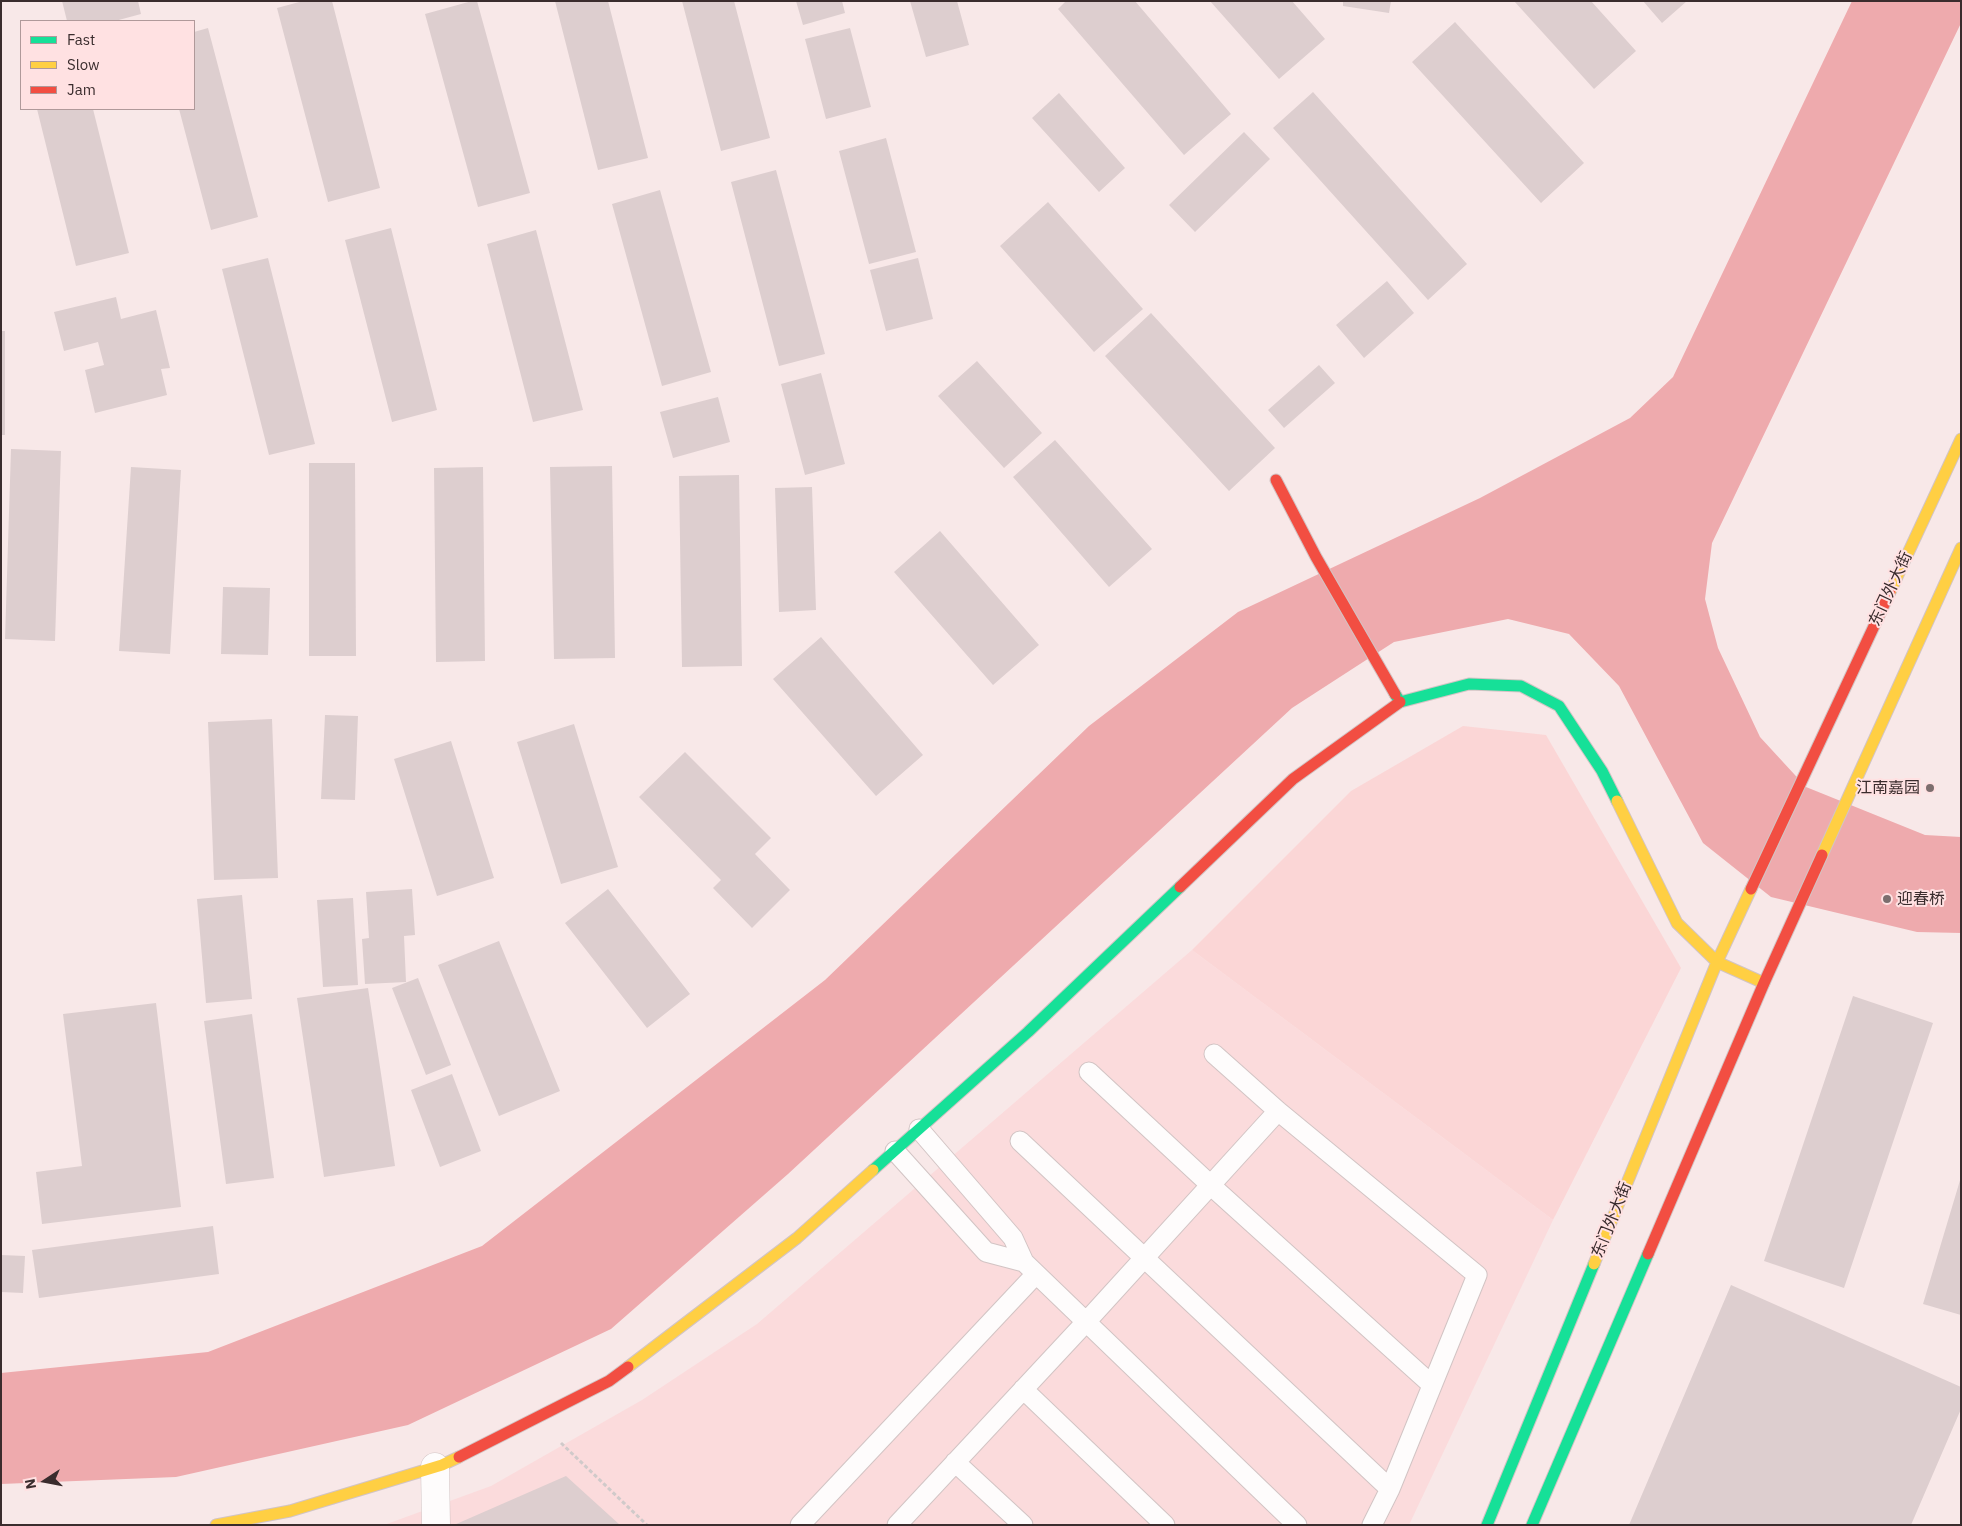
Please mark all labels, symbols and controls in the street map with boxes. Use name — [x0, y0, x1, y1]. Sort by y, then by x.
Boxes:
legend — [20, 20, 195, 110]
text: Fast — [67, 30, 95, 49]
text: Slow — [67, 55, 100, 74]
text: Jam — [67, 80, 96, 99]
street label: 东门外大街 — [1865, 549, 1917, 629]
place label: 江南嘉园 — [1856, 778, 1920, 798]
marker: 江南嘉园 — [1924, 782, 1936, 794]
place label: 迎春桥 — [1897, 889, 1945, 909]
marker: 迎春桥 — [1881, 893, 1893, 905]
street label: 东门外大街 — [1588, 1179, 1636, 1261]
north arrow — [20, 1456, 70, 1506]
text: N — [20, 1477, 40, 1491]

